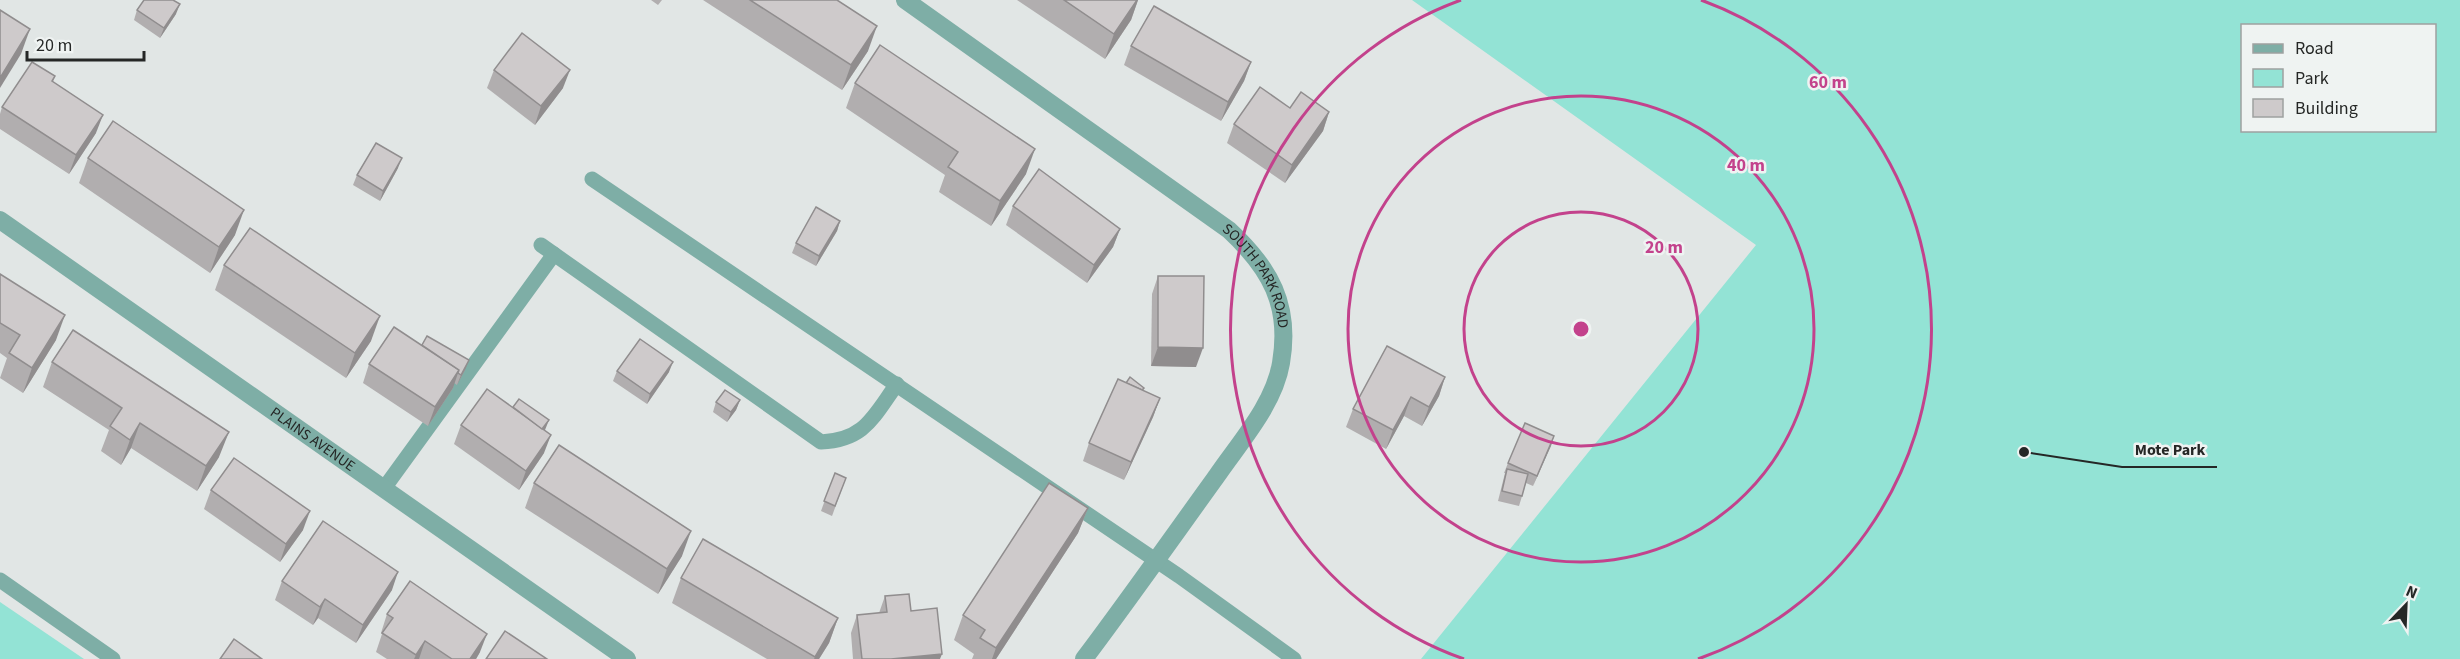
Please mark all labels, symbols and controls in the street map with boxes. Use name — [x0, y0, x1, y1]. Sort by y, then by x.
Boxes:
scale bar — [27, 24, 144, 62]
legend — [2241, 24, 2436, 132]
text: 20 m — [36, 33, 72, 58]
text: Road — [2295, 36, 2334, 61]
text: Park — [2295, 66, 2329, 91]
text: 60 m — [1809, 70, 1847, 95]
text: Building — [2295, 96, 2358, 121]
text: 40 m — [1727, 153, 1765, 178]
street label: SOUTH PARK ROAD — [1218, 219, 1293, 329]
text: 20 m — [1645, 235, 1683, 260]
centre of rings — [1571, 319, 1591, 339]
street label: PLAINS AVENUE — [266, 402, 360, 477]
callout: Mote Park — [2122, 433, 2217, 467]
text: Mote Park — [2135, 439, 2205, 461]
north arrow — [2376, 575, 2436, 635]
text: N — [2402, 580, 2421, 604]

